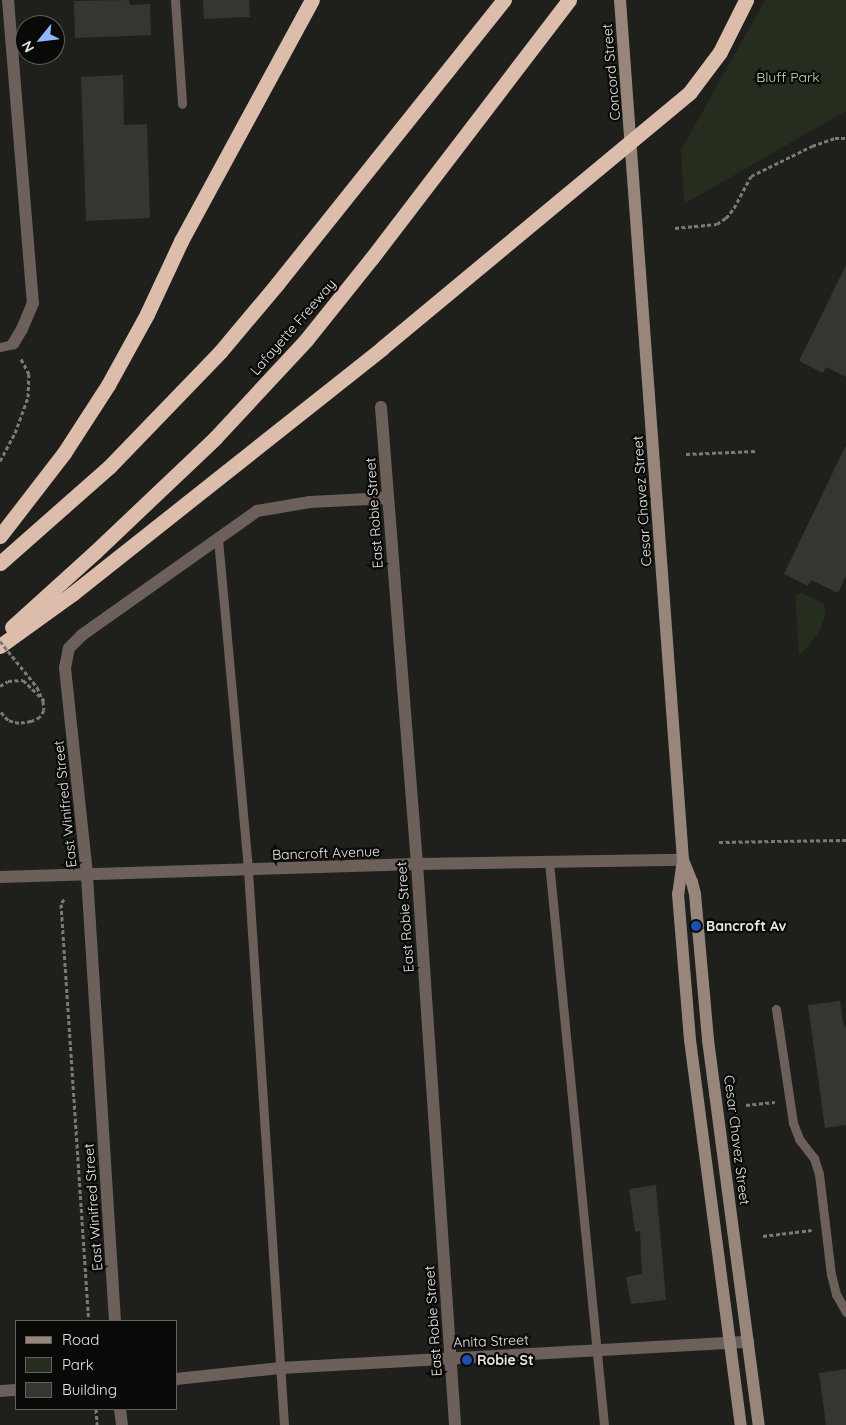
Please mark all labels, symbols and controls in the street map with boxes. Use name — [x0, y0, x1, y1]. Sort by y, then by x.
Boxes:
north arrow — [15, 15, 65, 65]
street label: Concord Street — [598, 23, 624, 121]
text: N — [17, 38, 38, 56]
park label: Bluff Park — [756, 69, 820, 85]
street label: Lafayette Freeway — [247, 275, 339, 379]
street label: Cesar Chavez Street — [629, 435, 655, 567]
street label: East Robie Street — [362, 457, 386, 569]
street label: East Winifred Street — [50, 740, 80, 868]
street label: Bancroft Avenue — [272, 843, 380, 863]
street label: East Robie Street — [393, 861, 417, 973]
place label: Bancroft Av — [706, 918, 786, 934]
marker: Bancroft Av — [690, 920, 702, 932]
street label: Cesar Chavez Street — [721, 1074, 753, 1206]
street label: East Winifred Street — [80, 1143, 106, 1271]
street label: East Robie Street — [421, 1265, 445, 1377]
legend — [15, 1320, 178, 1410]
text: Road — [62, 1330, 99, 1349]
street label: Anita Street — [453, 1331, 529, 1351]
place label: Robie St — [477, 1352, 534, 1368]
marker: Robie St — [461, 1354, 473, 1366]
text: Park — [62, 1355, 94, 1374]
text: Building — [62, 1380, 117, 1399]

